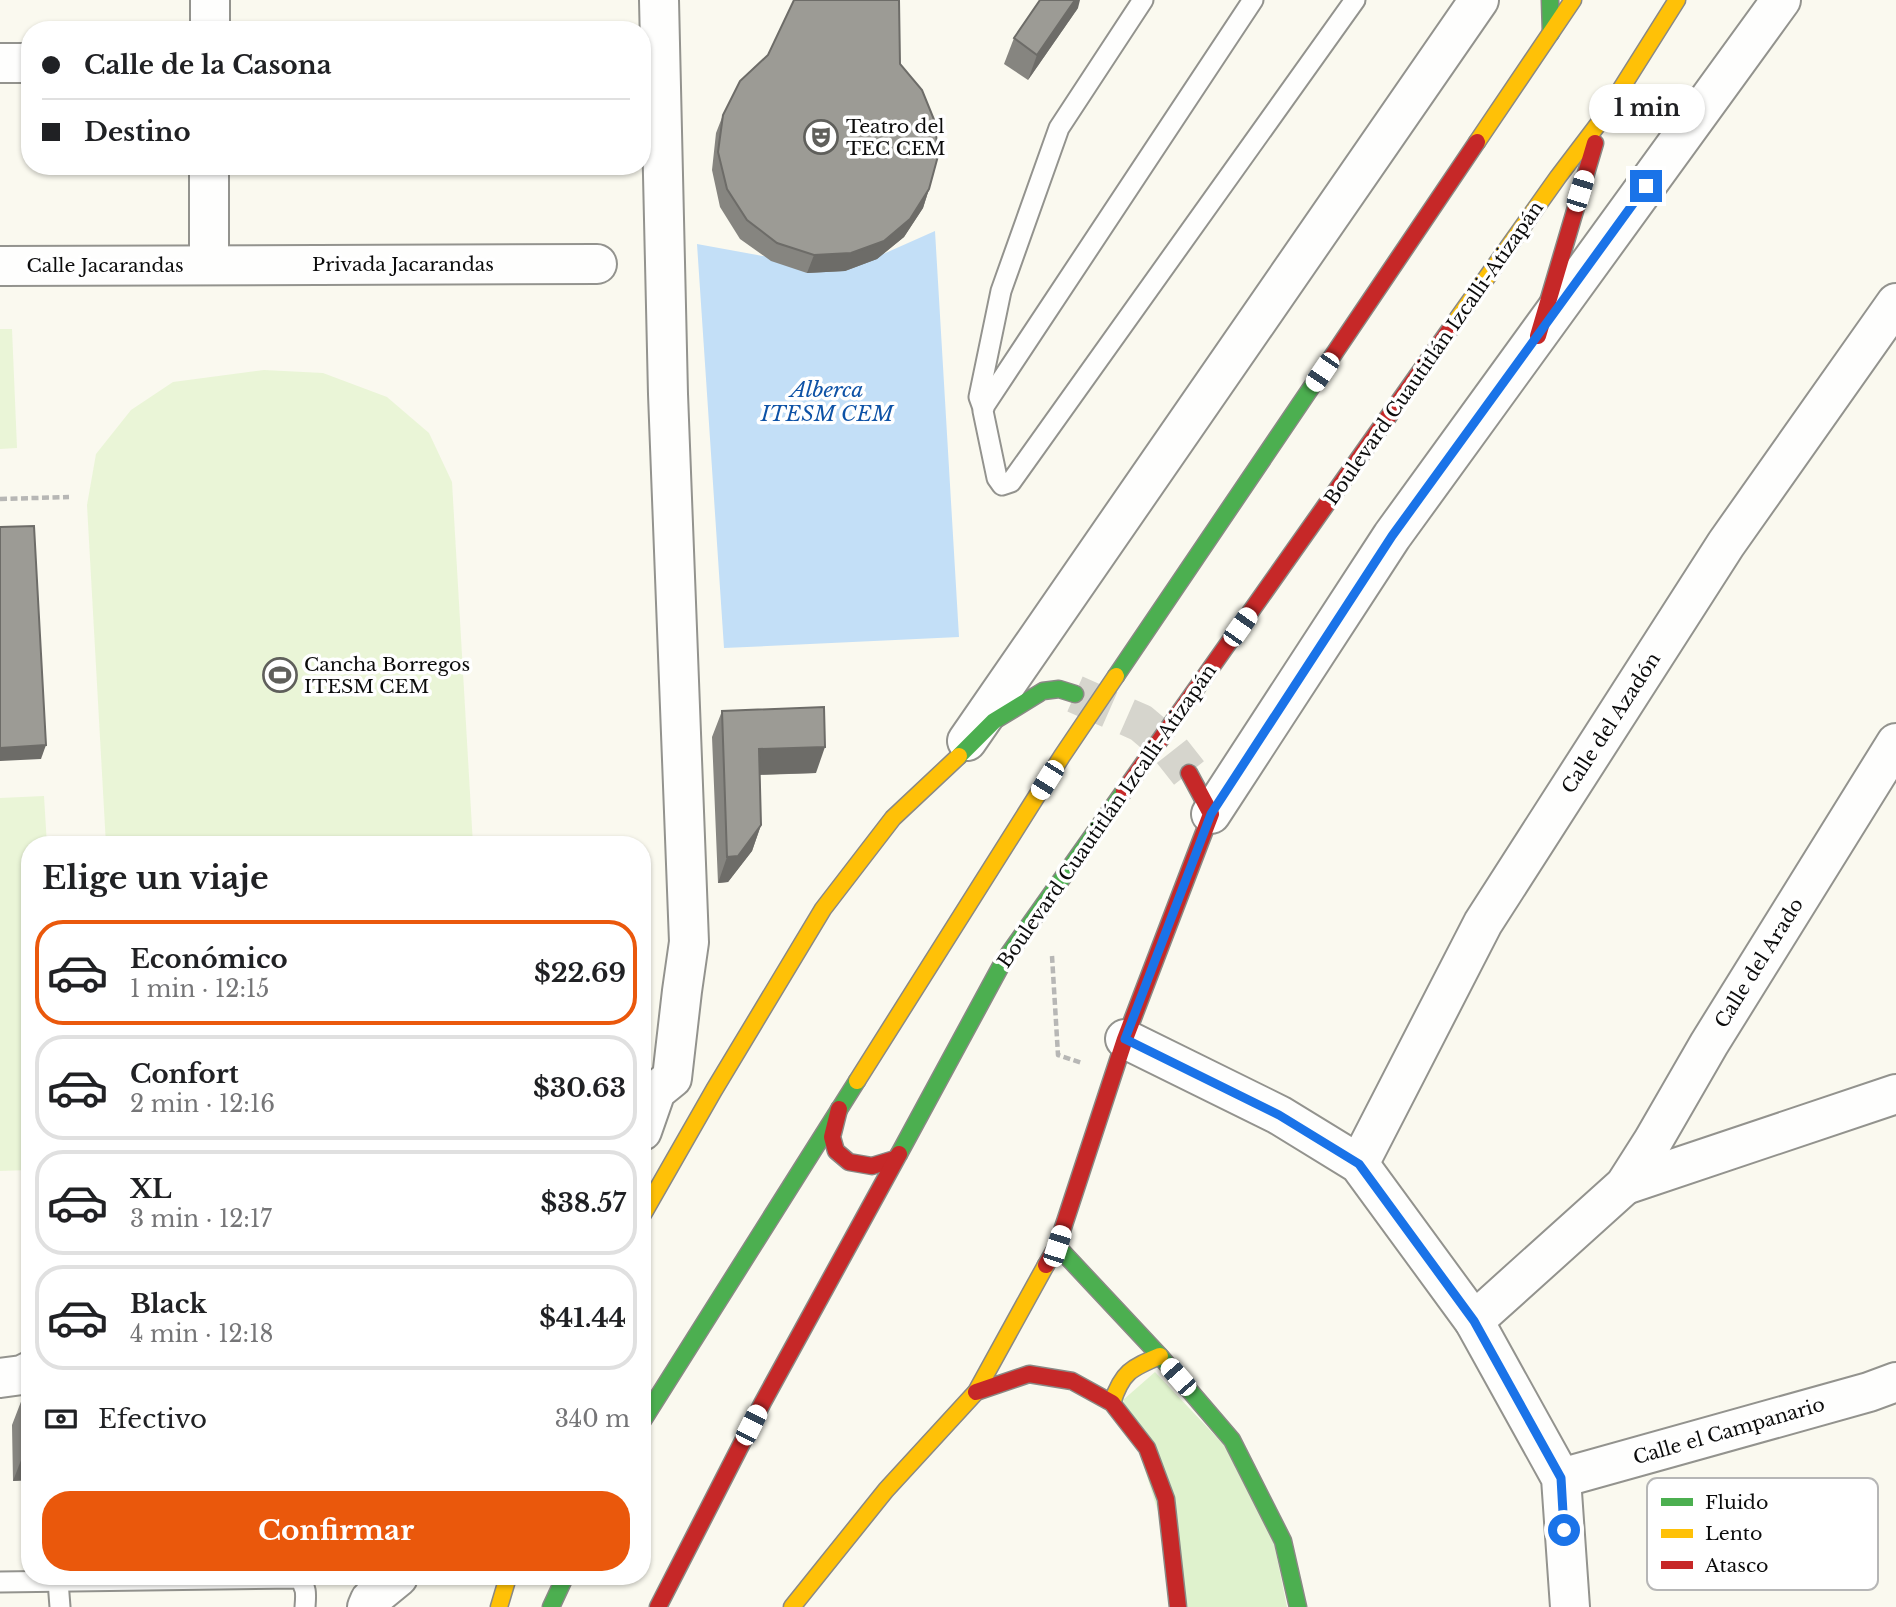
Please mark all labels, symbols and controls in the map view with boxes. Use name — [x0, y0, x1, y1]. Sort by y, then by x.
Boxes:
text: Calle de la Casona — [84, 49, 332, 81]
callout: 1 min — [1588, 85, 1704, 134]
text: 1 min — [1614, 94, 1680, 122]
place label: Teatro del TEC CEM — [846, 115, 945, 160]
text: Destino — [84, 116, 191, 148]
theatre icon: Teatro del TEC CEM — [802, 118, 840, 156]
car — [1564, 168, 1597, 214]
route end — [1630, 170, 1662, 202]
street label: Boulevard Cuautitlán Izcalli-Atizapán — [1320, 197, 1548, 509]
street label: Privada Jacarandas — [312, 253, 494, 276]
street label: Calle Jacarandas — [26, 254, 184, 277]
car — [1302, 349, 1343, 395]
water label: Alberca ITESM CEM — [760, 377, 895, 427]
car — [1220, 604, 1261, 650]
street label: Calle del Azadón — [1557, 648, 1665, 798]
place label: Cancha Borregos ITESM CEM — [304, 653, 470, 698]
sports icon: Cancha Borregos ITESM CEM — [261, 656, 299, 694]
street label: Boulevard Cuautitlán Izcalli-Atizapán — [993, 660, 1221, 972]
car — [1027, 757, 1068, 803]
text: Elige un viaje — [42, 858, 269, 898]
street label: Calle del Arado — [1710, 894, 1808, 1032]
icon: car — [46, 941, 109, 1004]
text: Económico — [130, 943, 288, 975]
text: $22.69 — [534, 957, 626, 989]
text: 1 min · 12:15 — [130, 975, 269, 1003]
icon: car — [46, 1056, 109, 1119]
text: Confort — [130, 1058, 239, 1090]
text: $30.63 — [533, 1072, 626, 1104]
text: 2 min · 12:16 — [130, 1090, 275, 1118]
icon: car — [46, 1171, 109, 1234]
text: XL — [130, 1173, 172, 1205]
text: $38.57 — [541, 1187, 626, 1219]
text: 3 min · 12:17 — [130, 1205, 272, 1233]
car — [1041, 1223, 1074, 1269]
icon: car — [46, 1286, 109, 1349]
text: Black — [130, 1288, 207, 1320]
text: $41.44 — [539, 1302, 626, 1334]
text: 4 min · 12:18 — [130, 1320, 273, 1348]
car — [1157, 1354, 1200, 1400]
street label: Calle el Campanario — [1631, 1393, 1827, 1469]
icon: cash — [42, 1400, 80, 1438]
car — [733, 1402, 770, 1448]
text: Efectivo — [98, 1403, 207, 1435]
text: 340 m — [555, 1405, 630, 1433]
legend — [1647, 1478, 1878, 1590]
button: Confirmar — [42, 1491, 630, 1571]
text: Fluido — [1705, 1491, 1768, 1514]
route start — [1548, 1514, 1580, 1546]
text: Lento — [1705, 1522, 1762, 1545]
text: Atasco — [1704, 1554, 1769, 1577]

